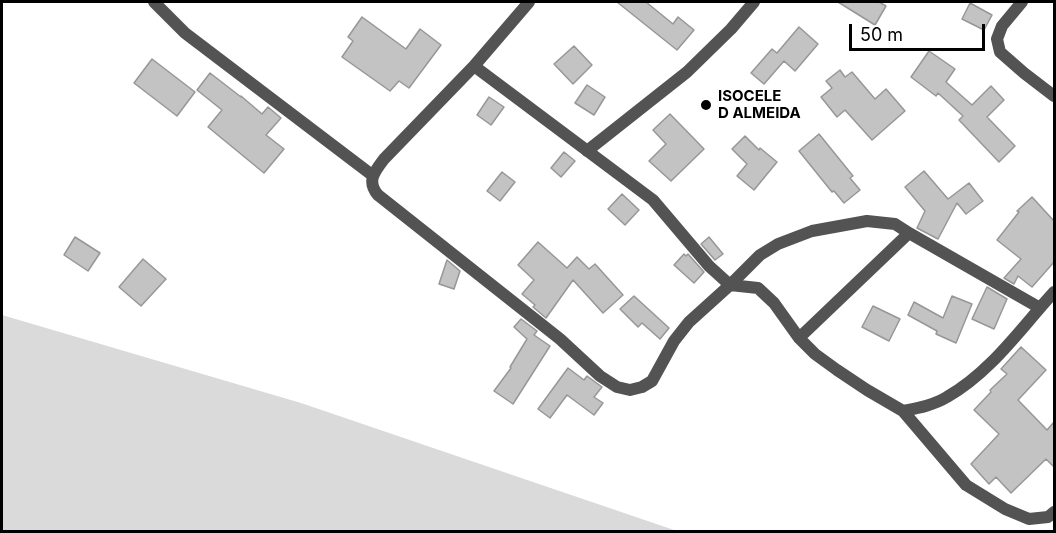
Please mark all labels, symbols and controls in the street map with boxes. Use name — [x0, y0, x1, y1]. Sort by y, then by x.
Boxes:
scale bar — [852, 12, 988, 50]
text: 50 m — [860, 24, 903, 45]
place label: ISOCELE D ALMEIDA — [718, 87, 801, 122]
marker: ISOCELE D ALMEIDA — [699, 98, 713, 112]

